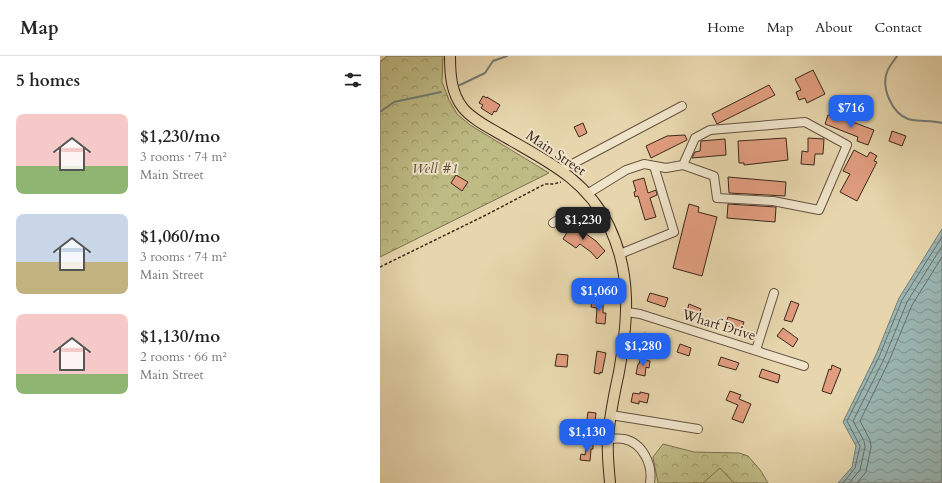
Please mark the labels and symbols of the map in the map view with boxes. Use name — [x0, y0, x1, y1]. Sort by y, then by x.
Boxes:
pin: $716 — [827, 95, 875, 129]
street label: Main Street — [522, 126, 590, 180]
park label: Well #1 — [412, 159, 458, 178]
pin: $1,230 — [550, 207, 616, 241]
pin: $1,060 — [566, 278, 632, 312]
street label: Wharf Drive — [679, 304, 758, 345]
pin: $1,280 — [610, 333, 676, 367]
pin: $1,130 — [554, 419, 620, 453]

